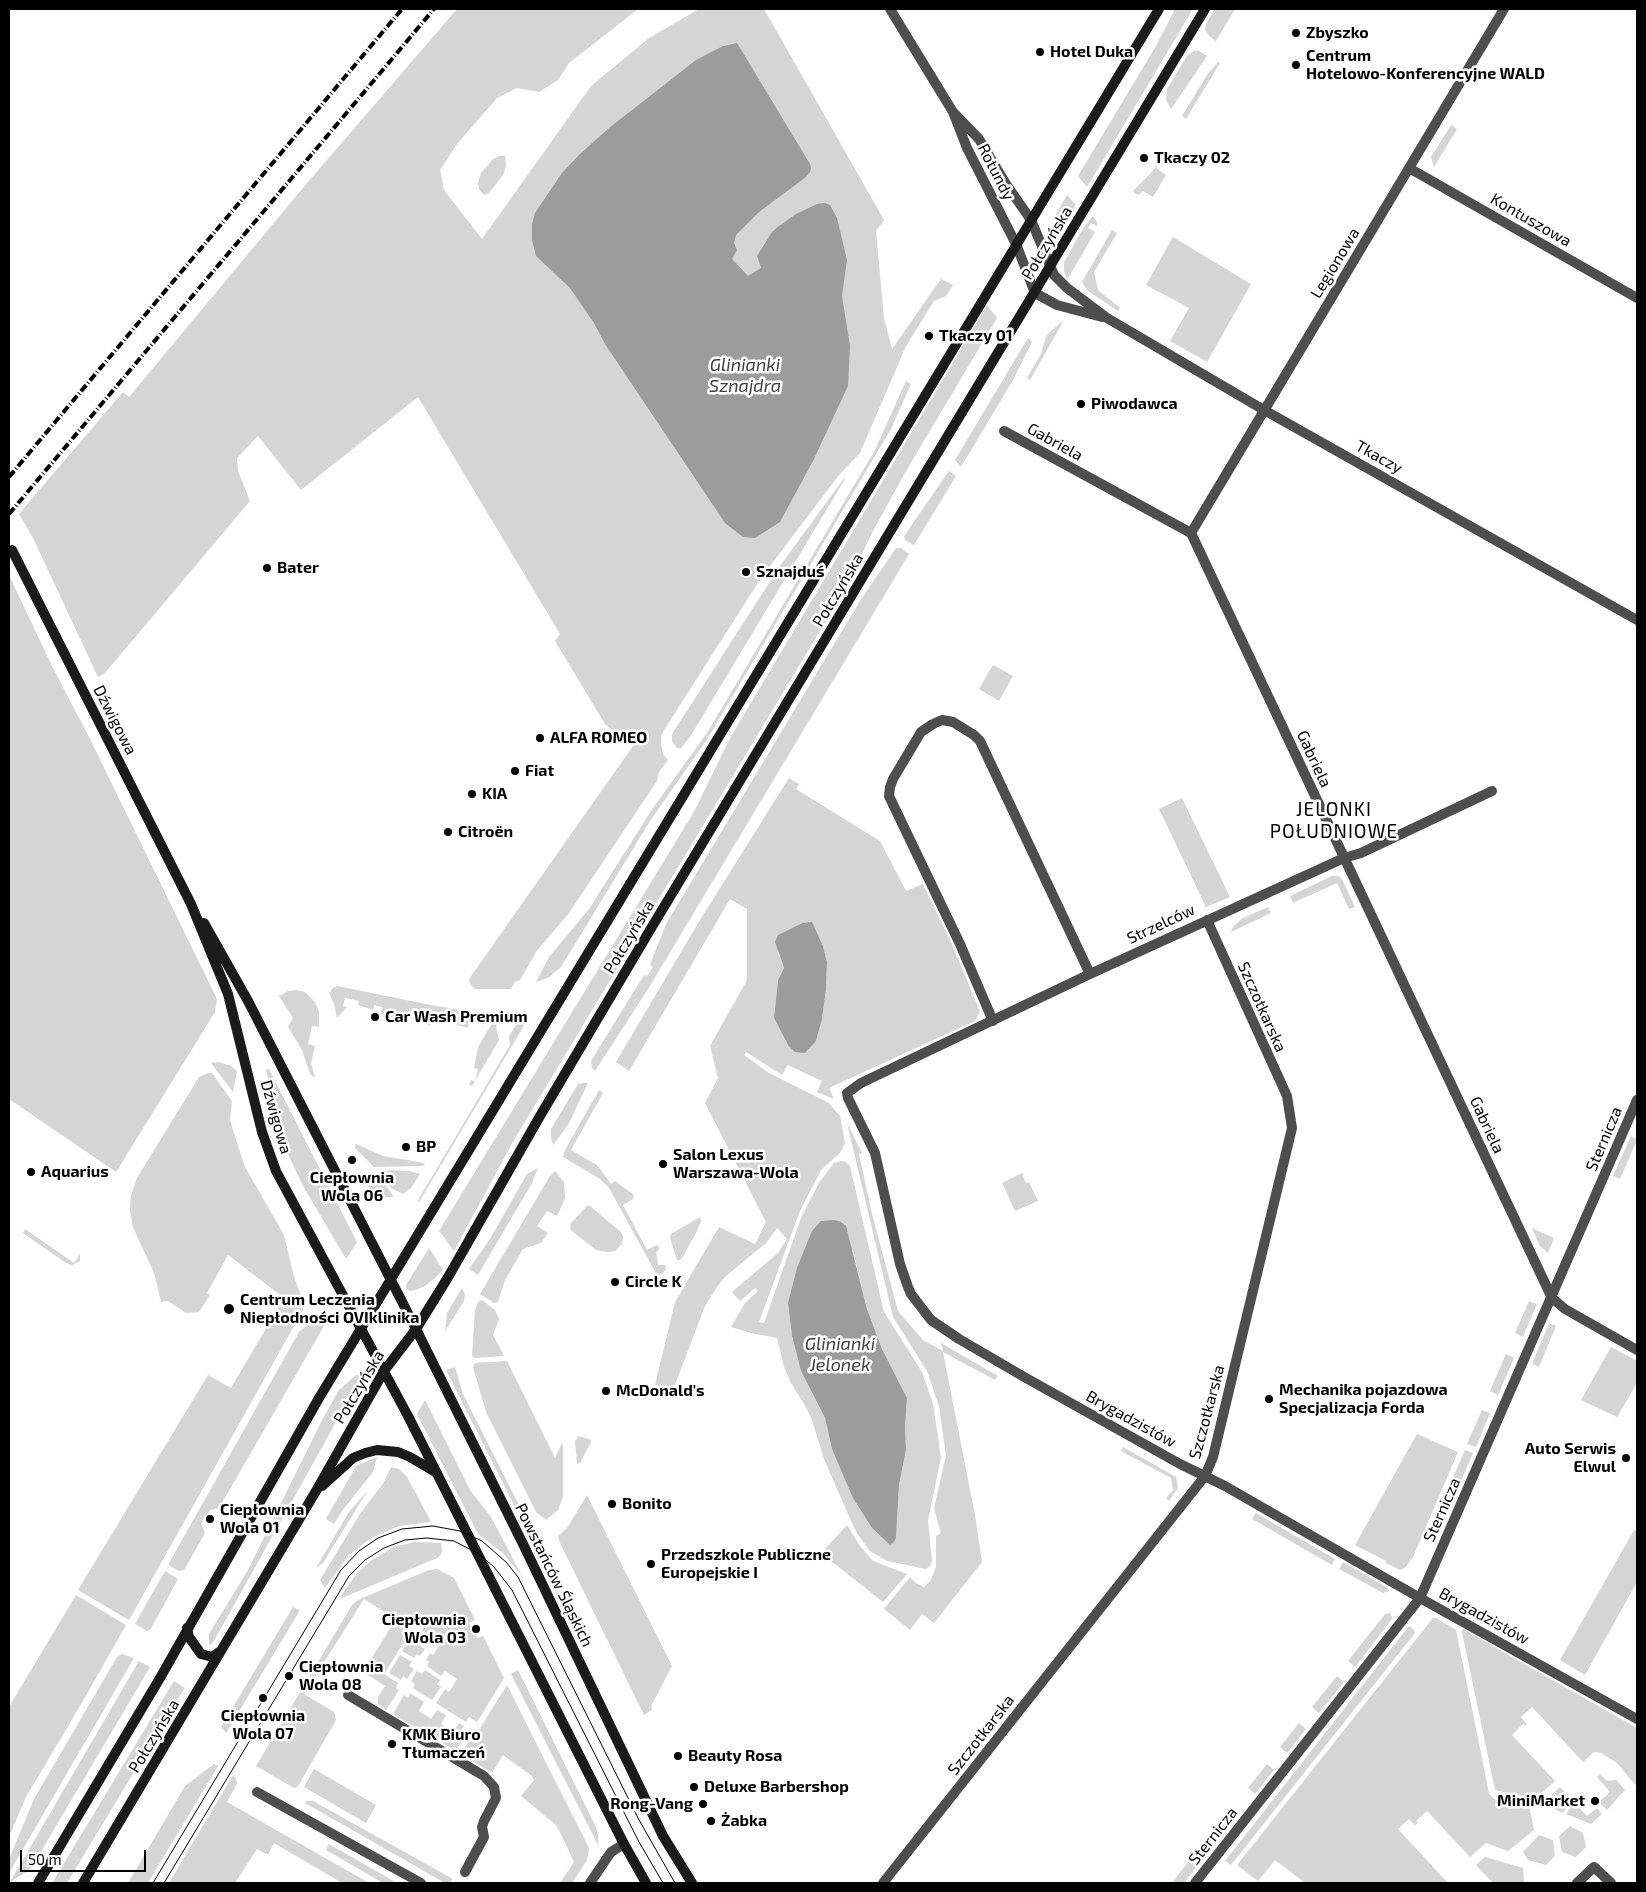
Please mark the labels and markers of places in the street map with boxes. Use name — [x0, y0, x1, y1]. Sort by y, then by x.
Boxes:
place label: Zbyszko — [1306, 23, 1369, 43]
marker: Zbyszko — [1290, 27, 1302, 39]
place label: Hotel Duka — [1050, 42, 1133, 62]
marker: Hotel Duka — [1034, 46, 1046, 58]
place label: Centrum Hotelowo-Konferencyjne WALD — [1306, 46, 1545, 84]
marker: Centrum Hotelowo-Konferencyjne WALD — [1290, 59, 1302, 71]
place label: Tkaczy 02 — [1154, 148, 1230, 168]
marker: Tkaczy 02 — [1138, 152, 1150, 164]
place label: Tkaczy 01 — [939, 326, 1013, 346]
marker: Tkaczy 01 — [923, 330, 935, 342]
place label: Piwodawca — [1091, 394, 1178, 414]
marker: Piwodawca — [1075, 398, 1087, 410]
place label: Bater — [277, 558, 319, 578]
marker: Bater — [261, 562, 273, 574]
place label: Sznajduś — [756, 562, 824, 582]
marker: Sznajduś — [740, 566, 752, 578]
place label: ALFA ROMEO — [550, 728, 647, 748]
marker: ALFA ROMEO — [534, 732, 546, 744]
place label: Fiat — [525, 761, 554, 781]
marker: Fiat — [509, 765, 521, 777]
place label: KIA — [482, 784, 507, 804]
marker: KIA — [466, 788, 478, 800]
place label: Citroën — [458, 822, 513, 842]
marker: Citroën — [442, 826, 454, 838]
place label: Car Wash Premium — [385, 1007, 528, 1027]
marker: Car Wash Premium — [369, 1011, 381, 1023]
place label: BP — [416, 1137, 436, 1157]
marker: BP — [400, 1141, 412, 1153]
place label: Salon Lexus Warszawa-Wola — [673, 1145, 799, 1183]
marker: Ciepłownia Wola 06 — [346, 1154, 358, 1166]
marker: Salon Lexus Warszawa-Wola — [657, 1158, 669, 1170]
place label: Aquarius — [41, 1162, 109, 1182]
marker: Aquarius — [25, 1166, 37, 1178]
place label: Ciepłownia Wola 06 — [310, 1168, 394, 1206]
place label: Circle K — [625, 1272, 682, 1292]
marker: Circle K — [609, 1276, 621, 1288]
place label: Centrum Leczenia Niepłodności OVIklinika — [240, 1290, 419, 1328]
marker: Centrum Leczenia Niepłodności OVIklinika — [222, 1302, 236, 1316]
place label: Mechanika pojazdowa Specjalizacja Forda — [1279, 1380, 1448, 1418]
place label: McDonald's — [616, 1381, 705, 1401]
marker: McDonald's — [600, 1385, 612, 1397]
marker: Mechanika pojazdowa Specjalizacja Forda — [1263, 1393, 1275, 1405]
place label: Auto Serwis Elwul — [1525, 1439, 1616, 1477]
marker: Auto Serwis Elwul — [1620, 1452, 1632, 1464]
place label: Bonito — [622, 1494, 672, 1514]
marker: Bonito — [606, 1498, 618, 1510]
place label: Ciepłownia Wola 01 — [220, 1500, 304, 1538]
marker: Ciepłownia Wola 01 — [204, 1513, 216, 1525]
place label: Przedszkole Publiczne Europejskie I — [661, 1545, 831, 1583]
marker: Przedszkole Publiczne Europejskie I — [645, 1558, 657, 1570]
place label: Ciepłownia Wola 03 — [382, 1610, 466, 1648]
marker: Ciepłownia Wola 03 — [470, 1623, 482, 1635]
place label: Ciepłownia Wola 08 — [299, 1657, 383, 1695]
marker: Ciepłownia Wola 08 — [283, 1670, 295, 1682]
marker: Ciepłownia Wola 07 — [257, 1692, 269, 1704]
place label: Ciepłownia Wola 07 — [221, 1706, 305, 1744]
place label: KMK Biuro Tłumaczeń — [402, 1725, 485, 1763]
marker: KMK Biuro Tłumaczeń — [386, 1738, 398, 1750]
place label: Beauty Rosa — [688, 1746, 782, 1766]
marker: Beauty Rosa — [672, 1750, 684, 1762]
place label: Deluxe Barbershop — [704, 1777, 849, 1797]
marker: Deluxe Barbershop — [688, 1781, 700, 1793]
place label: MiniMarket — [1497, 1791, 1585, 1811]
place label: Rong-Vang — [610, 1794, 693, 1814]
marker: MiniMarket — [1589, 1795, 1601, 1807]
marker: Rong-Vang — [697, 1798, 709, 1810]
place label: Żabka — [721, 1811, 767, 1831]
marker: Żabka — [705, 1815, 717, 1827]

